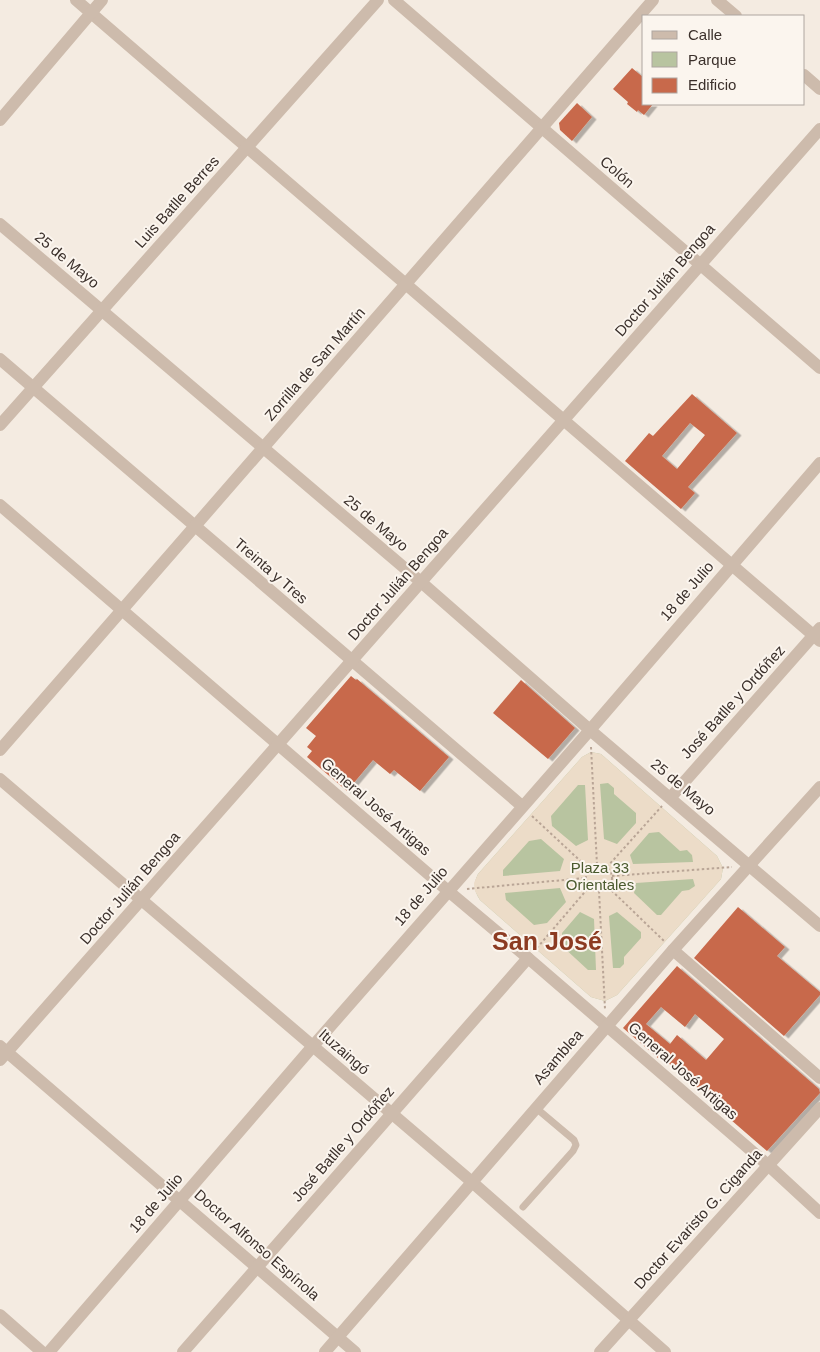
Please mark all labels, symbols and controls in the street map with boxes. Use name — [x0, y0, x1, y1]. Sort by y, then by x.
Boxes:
legend — [642, 15, 805, 105]
text: Calle — [688, 26, 722, 43]
text: Parque — [688, 51, 736, 68]
text: Edificio — [688, 76, 736, 93]
street label: Luis Batlle Berres — [131, 152, 222, 251]
street label: Colón — [597, 152, 638, 191]
street label: Doctor Julián Bengoa — [611, 219, 719, 339]
street label: 25 de Mayo — [32, 228, 103, 291]
street label: Zorrilla de San Martín — [261, 304, 368, 424]
street label: 25 de Mayo — [341, 491, 412, 554]
street label: Doctor Julián Bengoa — [344, 523, 452, 643]
street label: Treinta y Tres — [231, 534, 311, 607]
street label: 18 de Julio — [656, 558, 717, 624]
street label: José Batlle y Ordóñez — [677, 641, 788, 762]
street label: General José Artigas — [318, 755, 434, 859]
street label: 25 de Mayo — [648, 755, 719, 818]
street label: Doctor Julián Bengoa — [76, 827, 184, 947]
park label: Plaza 33 Orientales — [566, 859, 634, 893]
street label: 18 de Julio — [390, 863, 451, 929]
district label: San José — [492, 927, 602, 955]
street label: General José Artigas — [625, 1019, 741, 1123]
street label: Ituzaingó — [316, 1025, 373, 1078]
street label: Asamblea — [529, 1025, 586, 1087]
street label: José Batlle y Ordóñez — [288, 1083, 397, 1205]
street label: Doctor Evaristo G. Ciganda — [630, 1145, 765, 1292]
street label: 18 de Julio — [125, 1170, 186, 1236]
street label: Doctor Alfonso Espínola — [191, 1186, 324, 1304]

